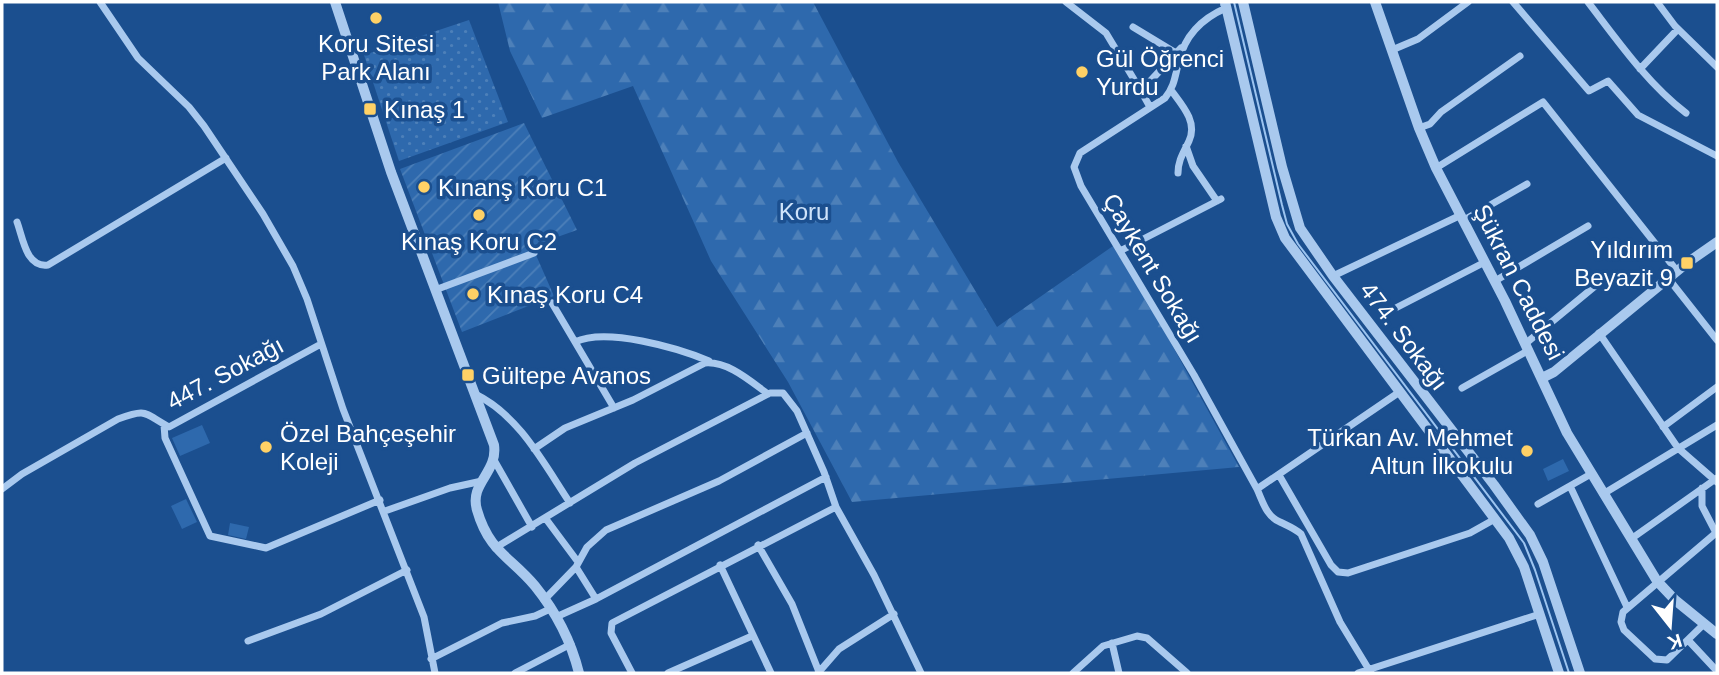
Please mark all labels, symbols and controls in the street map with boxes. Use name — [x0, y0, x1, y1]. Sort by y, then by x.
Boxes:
marker: Koru Sitesi Park Alanı — [368, 10, 384, 26]
place label: Koru Sitesi Park Alanı — [318, 30, 434, 85]
place label: Gül Öğrenci Yurdu — [1096, 45, 1224, 100]
marker: Gül Öğrenci Yurdu — [1074, 64, 1090, 80]
place label: Kınaş 1 — [384, 96, 465, 123]
marker: Kınaş 1 — [362, 101, 378, 117]
place label: Kınanş Koru C1 — [438, 174, 607, 201]
marker: Kınanş Koru C1 — [416, 179, 432, 195]
street label: Çaykent Sokağı — [1098, 188, 1208, 348]
park label: Koru — [779, 198, 829, 225]
street label: Şükran Caddesi — [1468, 200, 1570, 364]
marker: Kınaş Koru C2 — [471, 207, 487, 223]
place label: Kınaş Koru C2 — [401, 228, 557, 255]
place label: Yıldırım Beyazit 9 — [1574, 236, 1673, 291]
marker: Yıldırım Beyazit 9 — [1679, 255, 1695, 271]
street label: 474. Sokağı — [1355, 277, 1453, 395]
place label: Kınaş Koru C4 — [487, 281, 643, 308]
marker: Kınaş Koru C4 — [465, 286, 481, 302]
street label: 447. Sokağı — [162, 331, 288, 415]
place label: Gültepe Avanos — [482, 362, 651, 389]
marker: Gültepe Avanos — [460, 367, 476, 383]
place label: Özel Bahçeşehir Koleji — [280, 420, 456, 475]
place label: Türkan Av. Mehmet Altun İlkokulu — [1307, 424, 1513, 479]
marker: Özel Bahçeşehir Koleji — [258, 439, 274, 455]
marker: Türkan Av. Mehmet Altun İlkokulu — [1519, 443, 1535, 459]
north arrow — [1635, 591, 1705, 661]
text: K — [1665, 630, 1684, 654]

